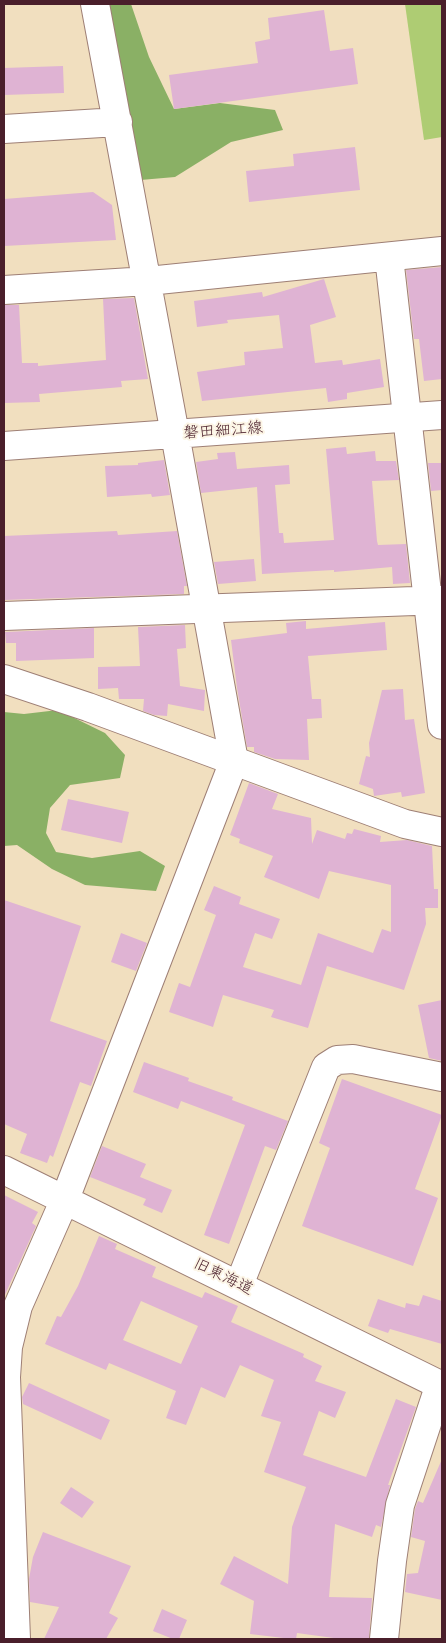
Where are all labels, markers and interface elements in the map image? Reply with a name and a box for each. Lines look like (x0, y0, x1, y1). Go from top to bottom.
street label: 磐田細江線 (182, 419, 264, 443)
street label: 旧東海道 (190, 1254, 256, 1300)

